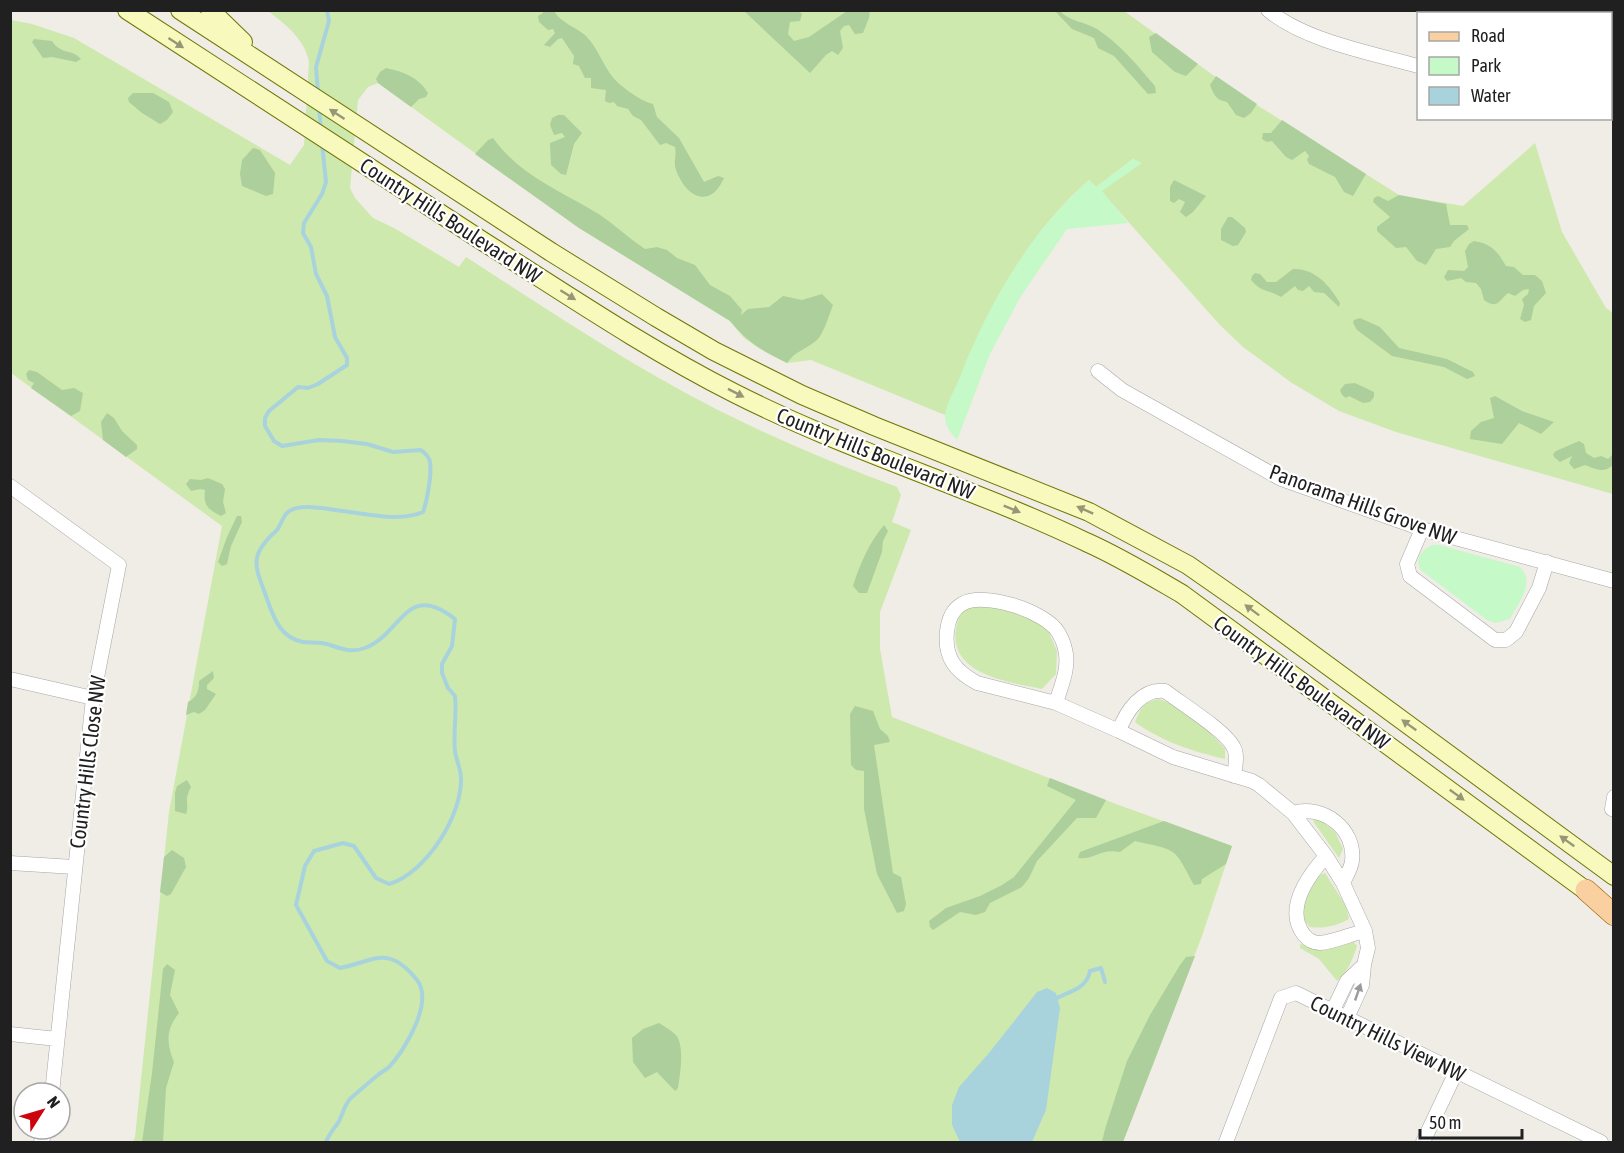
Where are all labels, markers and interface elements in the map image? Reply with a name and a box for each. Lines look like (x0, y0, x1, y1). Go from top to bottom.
legend (1417, 12, 1612, 120)
text: Road (1471, 25, 1505, 46)
one-way arrow (167, 37, 184, 48)
text: Park (1471, 55, 1501, 76)
text: Water (1471, 85, 1511, 106)
one-way arrow (329, 109, 345, 120)
street label: Country Hills Boulevard NW (356, 152, 547, 288)
one-way arrow (559, 289, 576, 300)
one-way arrow (727, 389, 744, 398)
street label: Country Hills Boulevard NW (774, 402, 979, 504)
street label: Panorama Hills Grove NW (1266, 459, 1460, 549)
one-way arrow (1004, 504, 1022, 514)
one-way arrow (1076, 505, 1094, 515)
one-way arrow (1245, 604, 1260, 616)
street label: Country Hills Boulevard NW (1209, 610, 1395, 754)
street label: Country Hills Close NW (64, 673, 110, 850)
one-way arrow (1402, 720, 1417, 732)
one-way arrow (1450, 789, 1465, 801)
one-way arrow (1559, 835, 1575, 847)
one-way arrow (1354, 983, 1364, 1001)
street label: Country Hills View NW (1307, 990, 1470, 1086)
north arrow (12, 1081, 72, 1141)
text: N (44, 1093, 64, 1111)
scale bar (1420, 1102, 1522, 1140)
text: 50 m (1429, 1112, 1461, 1133)

